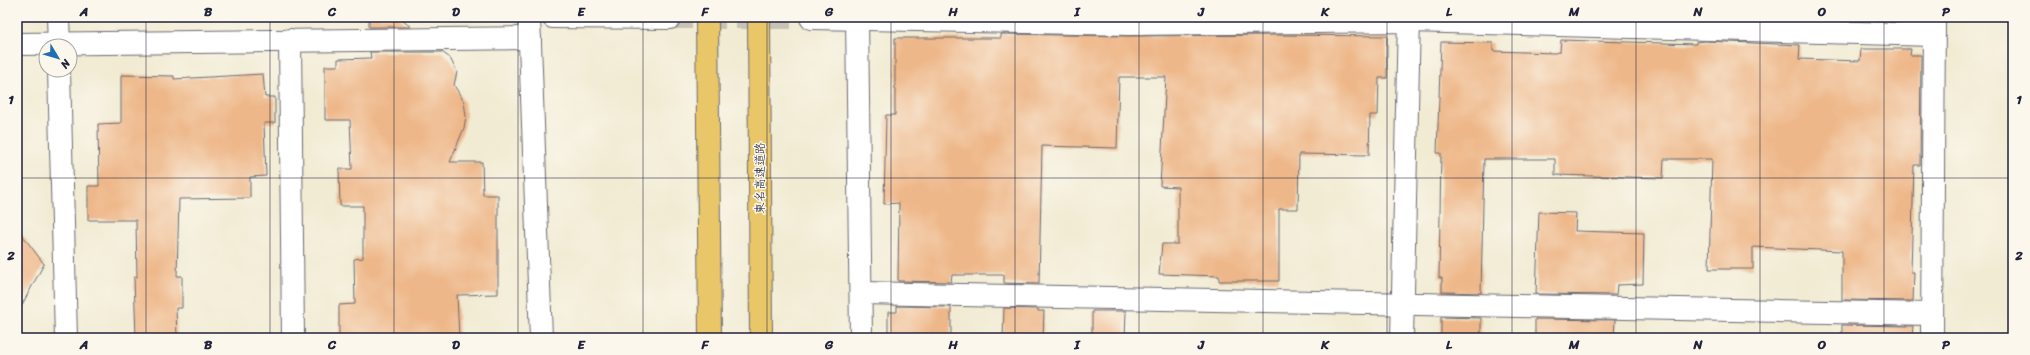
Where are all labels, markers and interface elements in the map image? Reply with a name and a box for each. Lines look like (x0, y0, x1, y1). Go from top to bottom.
text: A (79, 0, 88, 23)
text: B (204, 0, 213, 23)
text: C (327, 0, 337, 23)
text: D (452, 0, 460, 23)
text: E (577, 0, 586, 23)
text: F (700, 0, 709, 23)
text: G (824, 0, 834, 23)
text: H (947, 0, 958, 23)
text: I (1073, 0, 1081, 23)
text: J (1197, 0, 1205, 23)
text: K (1320, 0, 1330, 23)
text: L (1446, 0, 1453, 23)
text: M (1568, 0, 1580, 23)
text: N (1692, 0, 1703, 23)
text: O (1817, 0, 1827, 23)
text: P (1942, 0, 1950, 23)
north arrow (38, 38, 78, 78)
text: N (55, 54, 76, 73)
text: 1 (8, 88, 14, 111)
text: 1 (2016, 88, 2022, 111)
street label: 東名高速道路 (749, 142, 771, 214)
text: 2 (6, 244, 15, 267)
text: 2 (2014, 244, 2023, 267)
text: A (79, 333, 88, 355)
text: B (204, 333, 213, 355)
text: C (327, 333, 337, 355)
text: D (452, 333, 460, 355)
text: E (577, 333, 586, 355)
text: F (700, 333, 709, 355)
text: G (824, 333, 834, 355)
text: H (947, 333, 958, 355)
text: I (1073, 333, 1081, 355)
text: J (1197, 333, 1205, 355)
text: K (1320, 333, 1330, 355)
text: L (1446, 333, 1453, 355)
text: M (1568, 333, 1580, 355)
text: N (1692, 333, 1703, 355)
text: O (1817, 333, 1827, 355)
text: P (1942, 333, 1950, 355)

